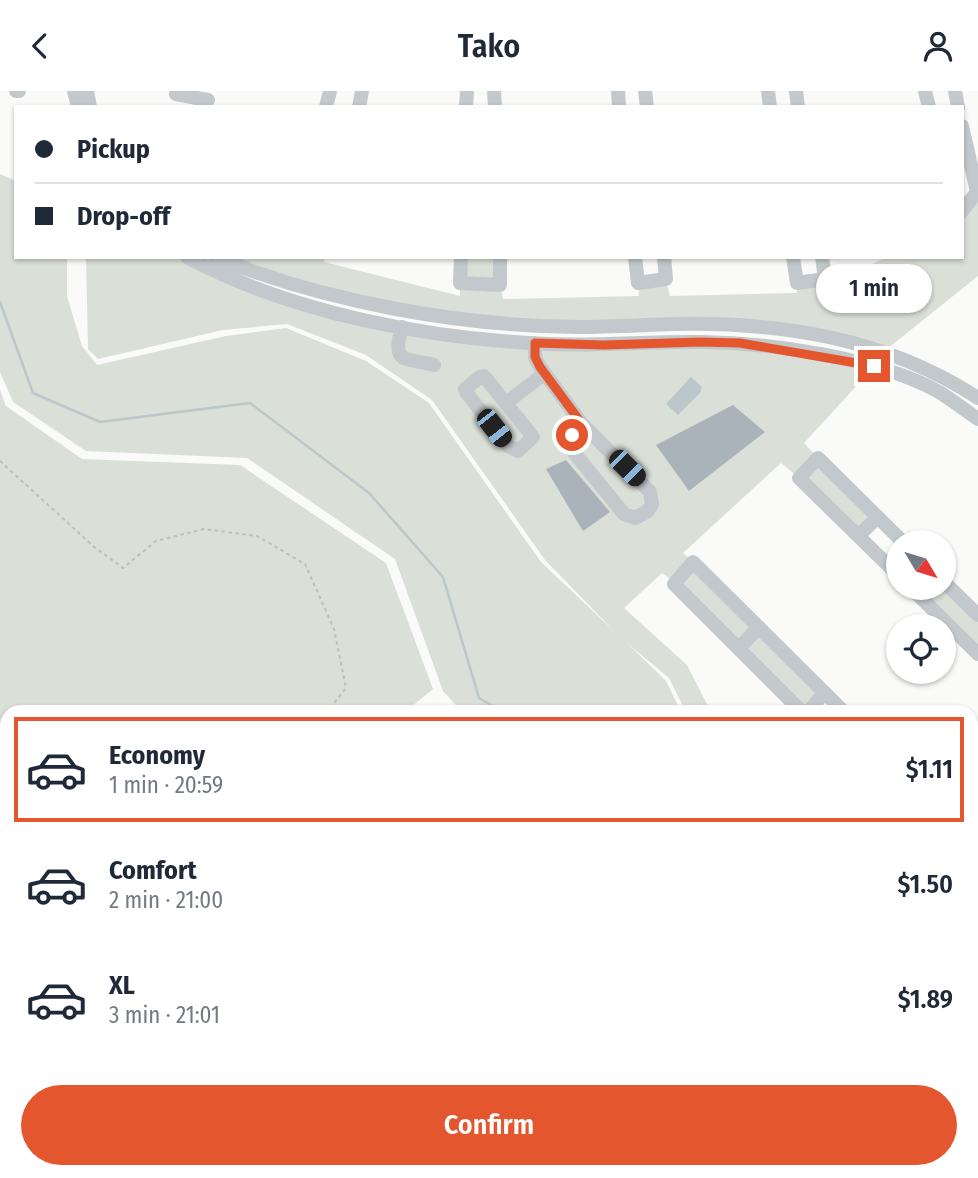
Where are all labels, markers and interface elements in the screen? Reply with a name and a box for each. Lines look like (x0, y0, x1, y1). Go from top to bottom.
icon: back (21, 27, 59, 65)
text: Tako (458, 27, 520, 65)
icon: person (919, 27, 957, 65)
text: Pickup (77, 134, 150, 165)
text: Drop-off (77, 201, 170, 232)
callout: 1 min (816, 265, 932, 313)
text: 1 min (849, 274, 899, 302)
route end (858, 350, 890, 382)
car (473, 405, 516, 451)
route start (556, 419, 588, 451)
car (605, 446, 650, 490)
north arrow (886, 530, 956, 600)
map controls (886, 530, 956, 684)
button: locate (886, 614, 956, 684)
icon: car (25, 738, 88, 801)
text: Economy (109, 740, 205, 771)
text: $1.11 (906, 754, 953, 785)
text: 1 min · 20:59 (109, 771, 223, 799)
icon: car (25, 853, 88, 916)
text: Comfort (109, 855, 197, 886)
text: $1.50 (897, 869, 953, 900)
text: 2 min · 21:00 (109, 886, 223, 914)
icon: car (25, 968, 88, 1031)
text: XL (109, 970, 135, 1001)
text: $1.89 (898, 984, 953, 1015)
text: 3 min · 21:01 (109, 1001, 220, 1029)
button: Confirm (21, 1085, 957, 1165)

